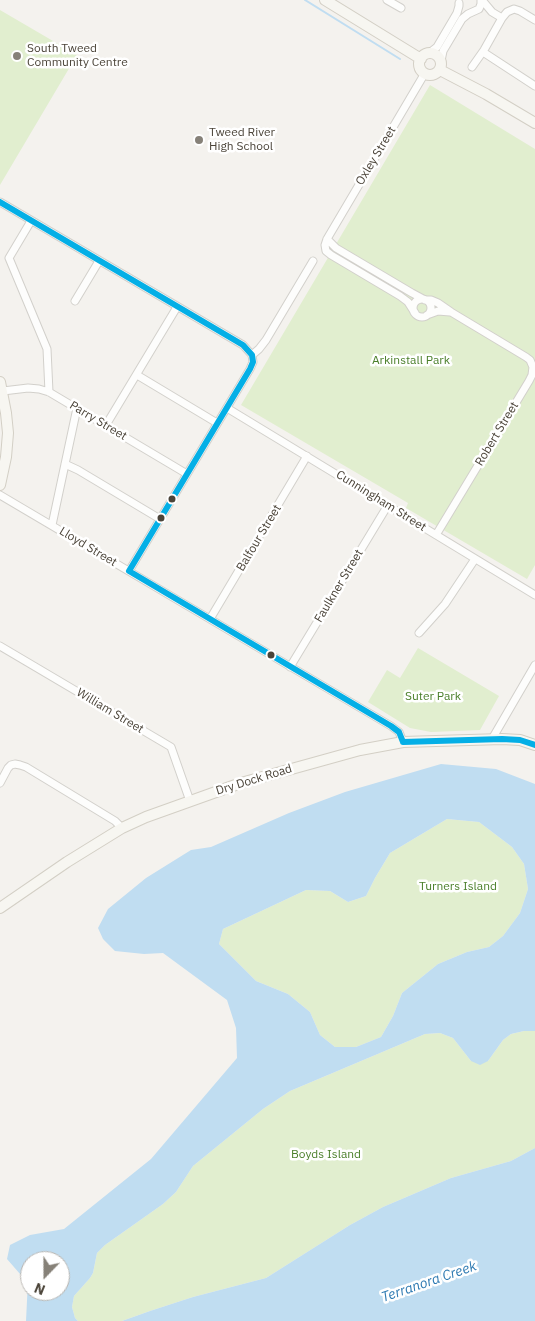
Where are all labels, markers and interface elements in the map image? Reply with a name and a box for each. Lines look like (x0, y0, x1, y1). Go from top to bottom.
place label: South Tweed Community Centre (27, 42, 128, 70)
marker: South Tweed Community Centre (11, 50, 23, 62)
street label: Oxley Street (353, 124, 399, 188)
place label: Tweed River High School (209, 126, 275, 154)
marker: Tweed River High School (193, 134, 205, 146)
park label: Arkinstall Park (372, 354, 450, 368)
street label: Parry Street (67, 398, 129, 444)
street label: Robert Street (472, 399, 522, 469)
street label: Cunningham Street (333, 467, 429, 535)
unlabelled marker (167, 494, 177, 504)
street label: Balfour Street (234, 502, 284, 574)
unlabelled marker (156, 513, 166, 523)
street label: Lloyd Street (57, 524, 119, 570)
street label: Faulkner Street (312, 547, 366, 625)
unlabelled marker (266, 650, 276, 660)
street label: William Street (74, 685, 146, 737)
park label: Suter Park (405, 690, 461, 704)
street label: Dry Dock Road (214, 762, 294, 798)
park label: Turners Island (419, 880, 497, 894)
park label: Boyds Island (291, 1148, 361, 1162)
north arrow (20, 1251, 70, 1301)
water label: Terranora Creek (379, 1258, 479, 1306)
text: N (32, 1279, 48, 1299)

